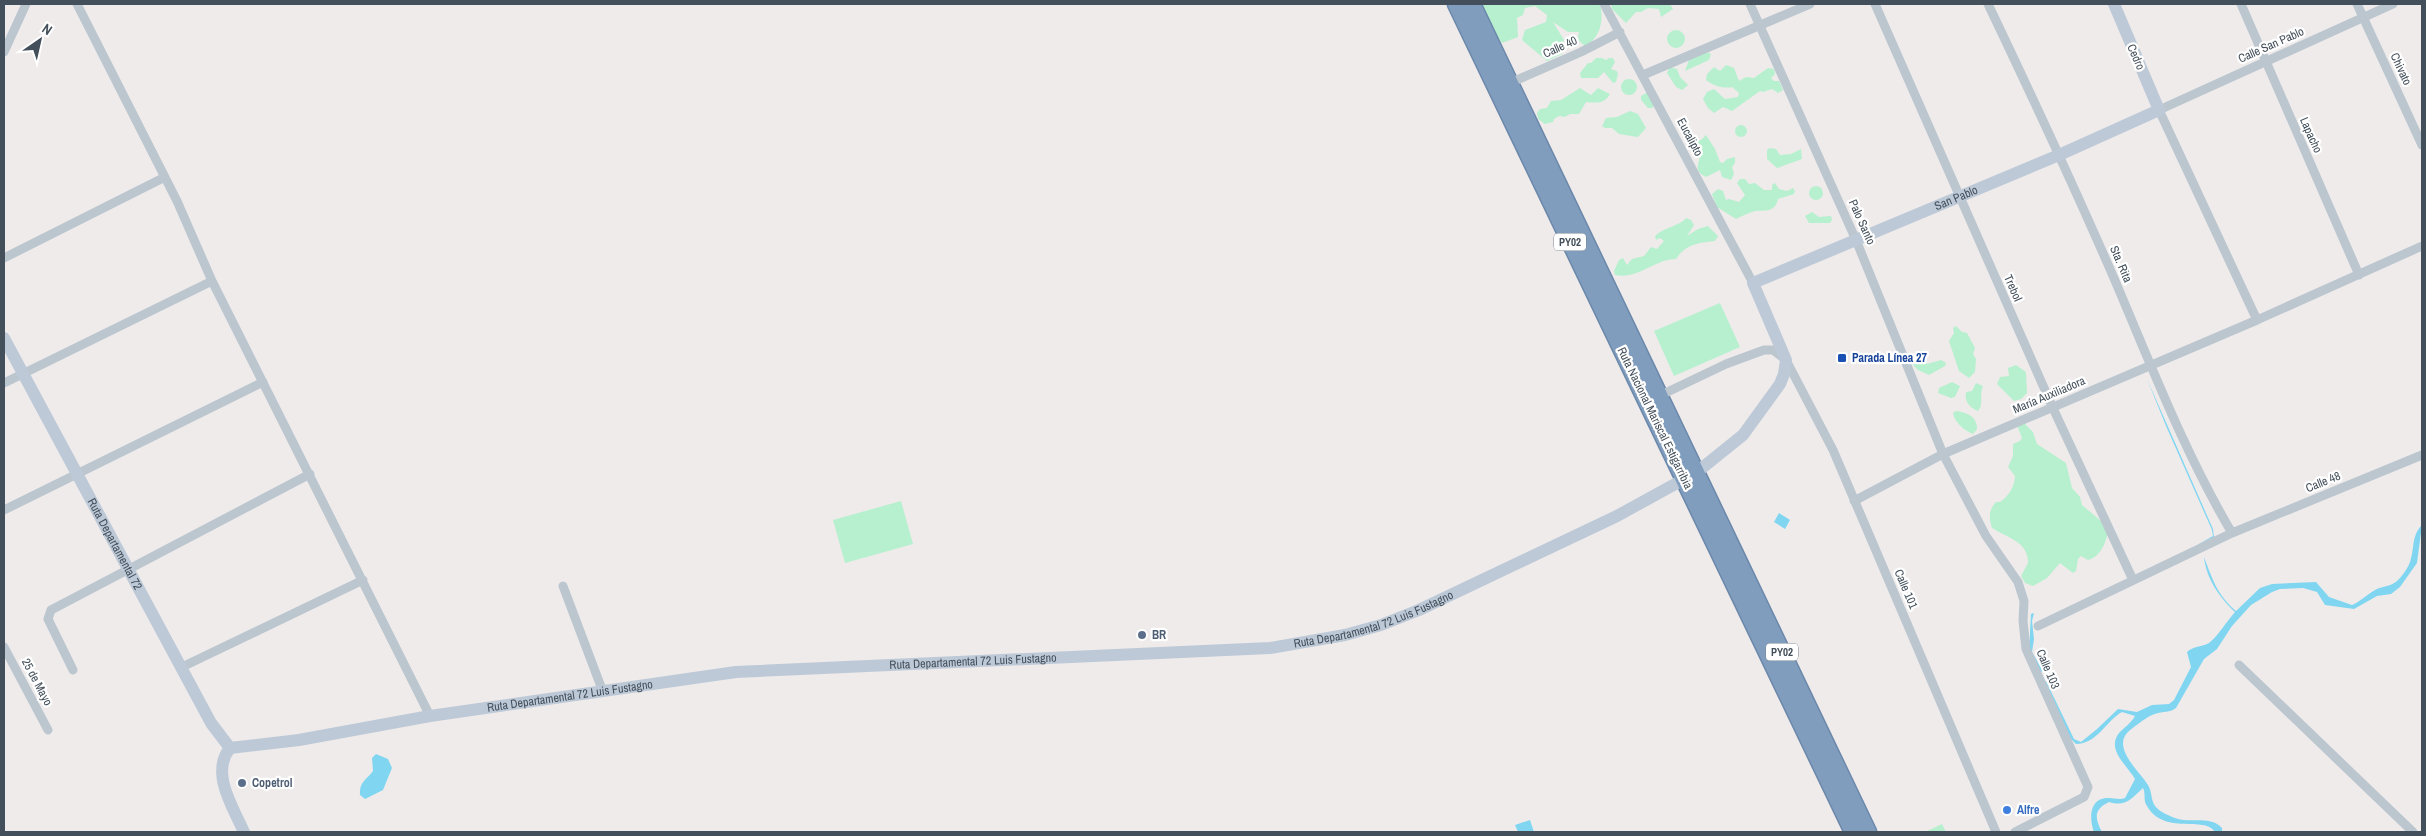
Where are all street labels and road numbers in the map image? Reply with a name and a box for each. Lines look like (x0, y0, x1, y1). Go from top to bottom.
street label: Calle San Pablo (2236, 23, 2306, 67)
street label: Calle 40 (1540, 32, 1580, 62)
street label: Cedro (2123, 42, 2149, 72)
street label: Chivato (2387, 50, 2415, 88)
street label: Lapacho (2296, 114, 2326, 156)
street label: Eucalipto (1673, 115, 1707, 159)
street label: San Pablo (1932, 182, 1980, 214)
street label: Palo Santo (1845, 197, 1879, 247)
road number: PY02 (1554, 233, 1586, 250)
street label: Sta. Rita (2106, 243, 2136, 285)
street label: Trebol (2000, 272, 2026, 304)
street label: Ruta Nacional Mariscal Estigarribia (1614, 344, 1697, 492)
street label: María Auxiliadora (2010, 372, 2088, 417)
street label: Calle 48 (2303, 468, 2343, 496)
street label: Ruta Departamental 72 (84, 495, 146, 593)
street label: Calle 101 (1891, 567, 1922, 612)
street label: Ruta Departamental 72 Luis Fustagno (1292, 587, 1456, 652)
road number: PY02 (1766, 644, 1798, 660)
street label: Calle 103 (2033, 647, 2063, 691)
street label: Ruta Departamental 72 Luis Fustagno (889, 650, 1057, 673)
street label: 25 de Mayo (18, 656, 56, 708)
street label: Ruta Departamental 72 Luis Fustagno (486, 676, 654, 716)

